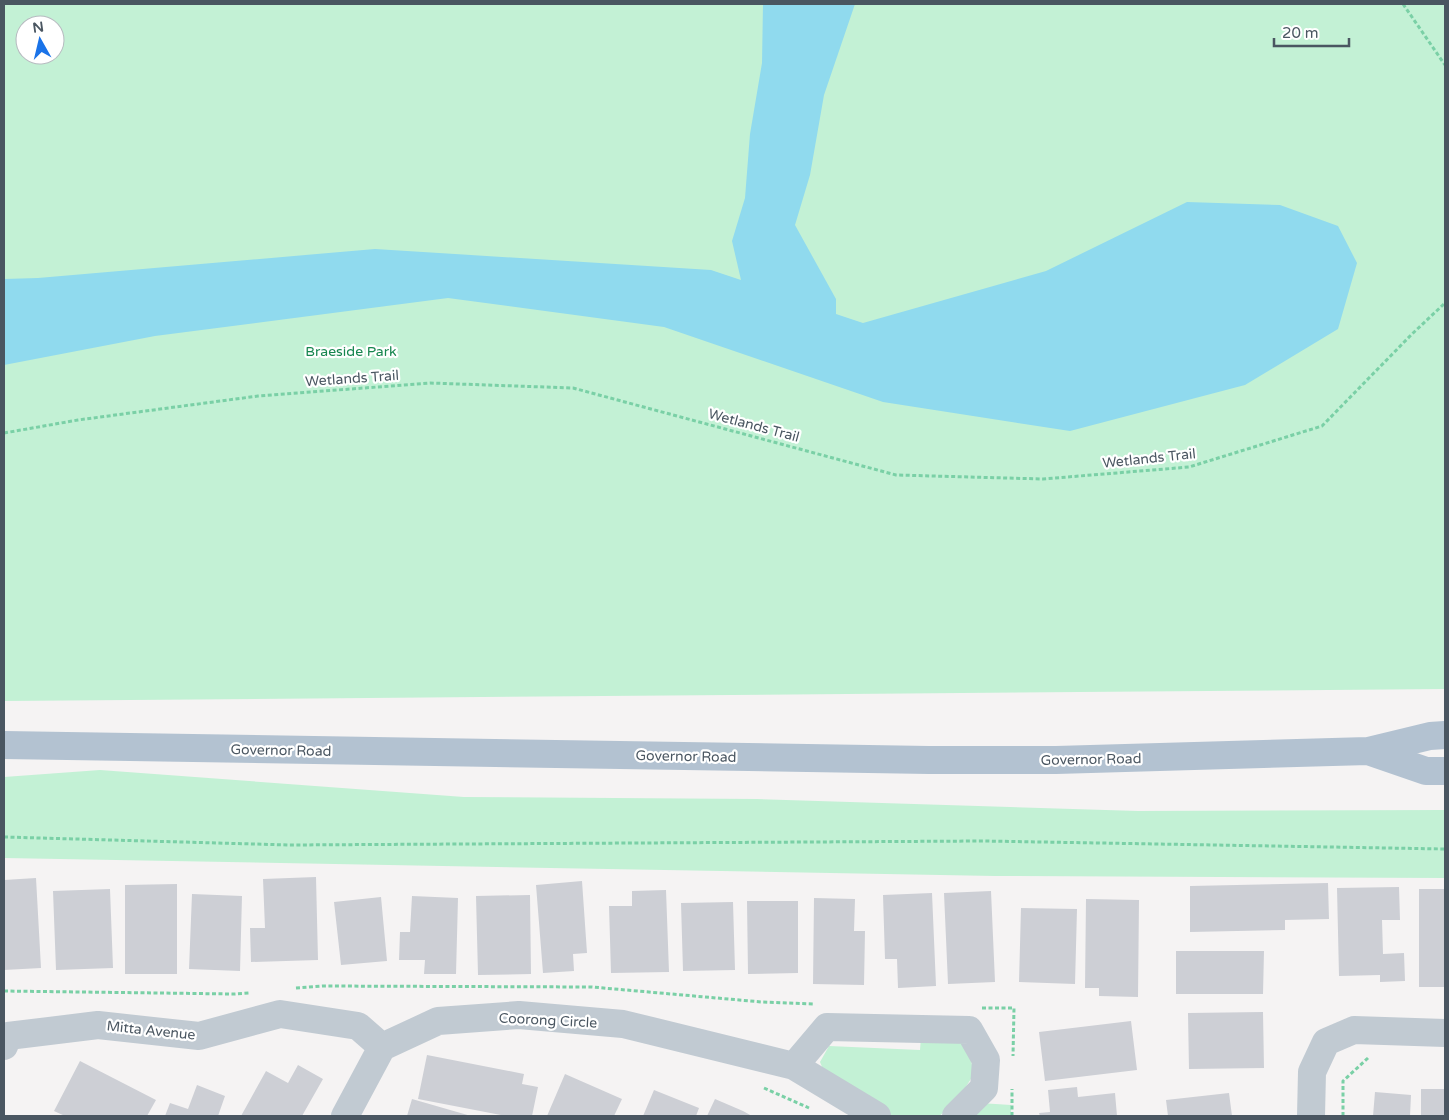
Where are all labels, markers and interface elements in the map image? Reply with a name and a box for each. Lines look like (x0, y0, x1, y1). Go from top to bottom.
north arrow (15, 15, 65, 65)
scale bar (1274, 15, 1349, 47)
text: N (32, 18, 45, 37)
text: 20 m (1282, 24, 1319, 42)
park label: Braeside Park (305, 343, 397, 360)
street label: Wetlands Trail (305, 367, 399, 390)
street label: Wetlands Trail (706, 405, 801, 446)
street label: Wetlands Trail (1102, 445, 1197, 472)
street label: Governor Road (230, 741, 332, 760)
street label: Governor Road (635, 747, 737, 766)
street label: Governor Road (1040, 750, 1142, 769)
street label: Coorong Circle (498, 1009, 598, 1032)
street label: Mitta Avenue (106, 1017, 196, 1044)

